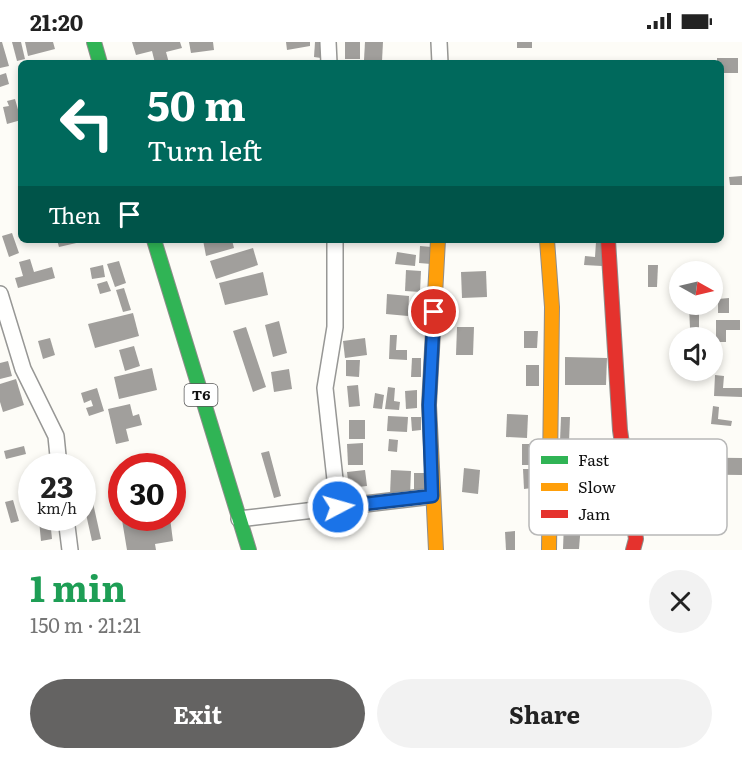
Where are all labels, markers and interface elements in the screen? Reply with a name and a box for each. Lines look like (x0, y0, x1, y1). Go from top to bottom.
text: 21:20 (30, 5, 83, 38)
text: 50 m (147, 72, 246, 134)
icon: left (48, 84, 126, 162)
text: Turn left (147, 129, 262, 169)
text: Then (48, 198, 101, 231)
icon: arrive (113, 198, 146, 231)
north arrow (669, 261, 723, 315)
map controls (669, 261, 723, 381)
pin (408, 286, 459, 337)
icon: arrive (417, 295, 450, 328)
button: sound (669, 327, 723, 381)
road number: T6 (184, 384, 218, 406)
legend (529, 439, 727, 535)
text: Fast (578, 447, 610, 471)
speed limit sign: 30 (108, 453, 186, 531)
text: 23 (41, 463, 73, 507)
text: Slow (578, 474, 616, 498)
position arrow (306, 475, 370, 539)
text: km/h (37, 496, 77, 519)
text: Jam (578, 501, 611, 525)
text: 1 min (30, 560, 126, 613)
button: close (649, 570, 712, 633)
text: 150 m · 21:21 (30, 609, 141, 639)
button: Exit (30, 679, 365, 748)
button: Share (377, 679, 712, 748)

